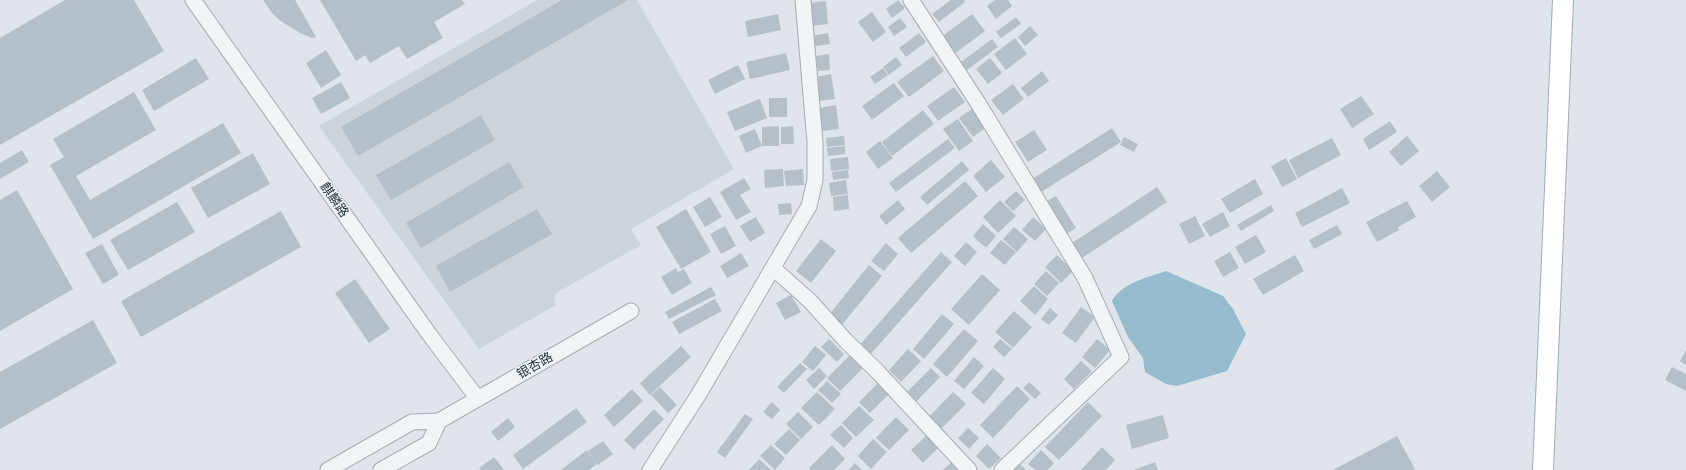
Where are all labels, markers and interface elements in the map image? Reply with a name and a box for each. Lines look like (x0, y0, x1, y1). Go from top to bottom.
street label: 麒麟路 (316, 180, 352, 220)
street label: 银杏路 (514, 349, 556, 383)

